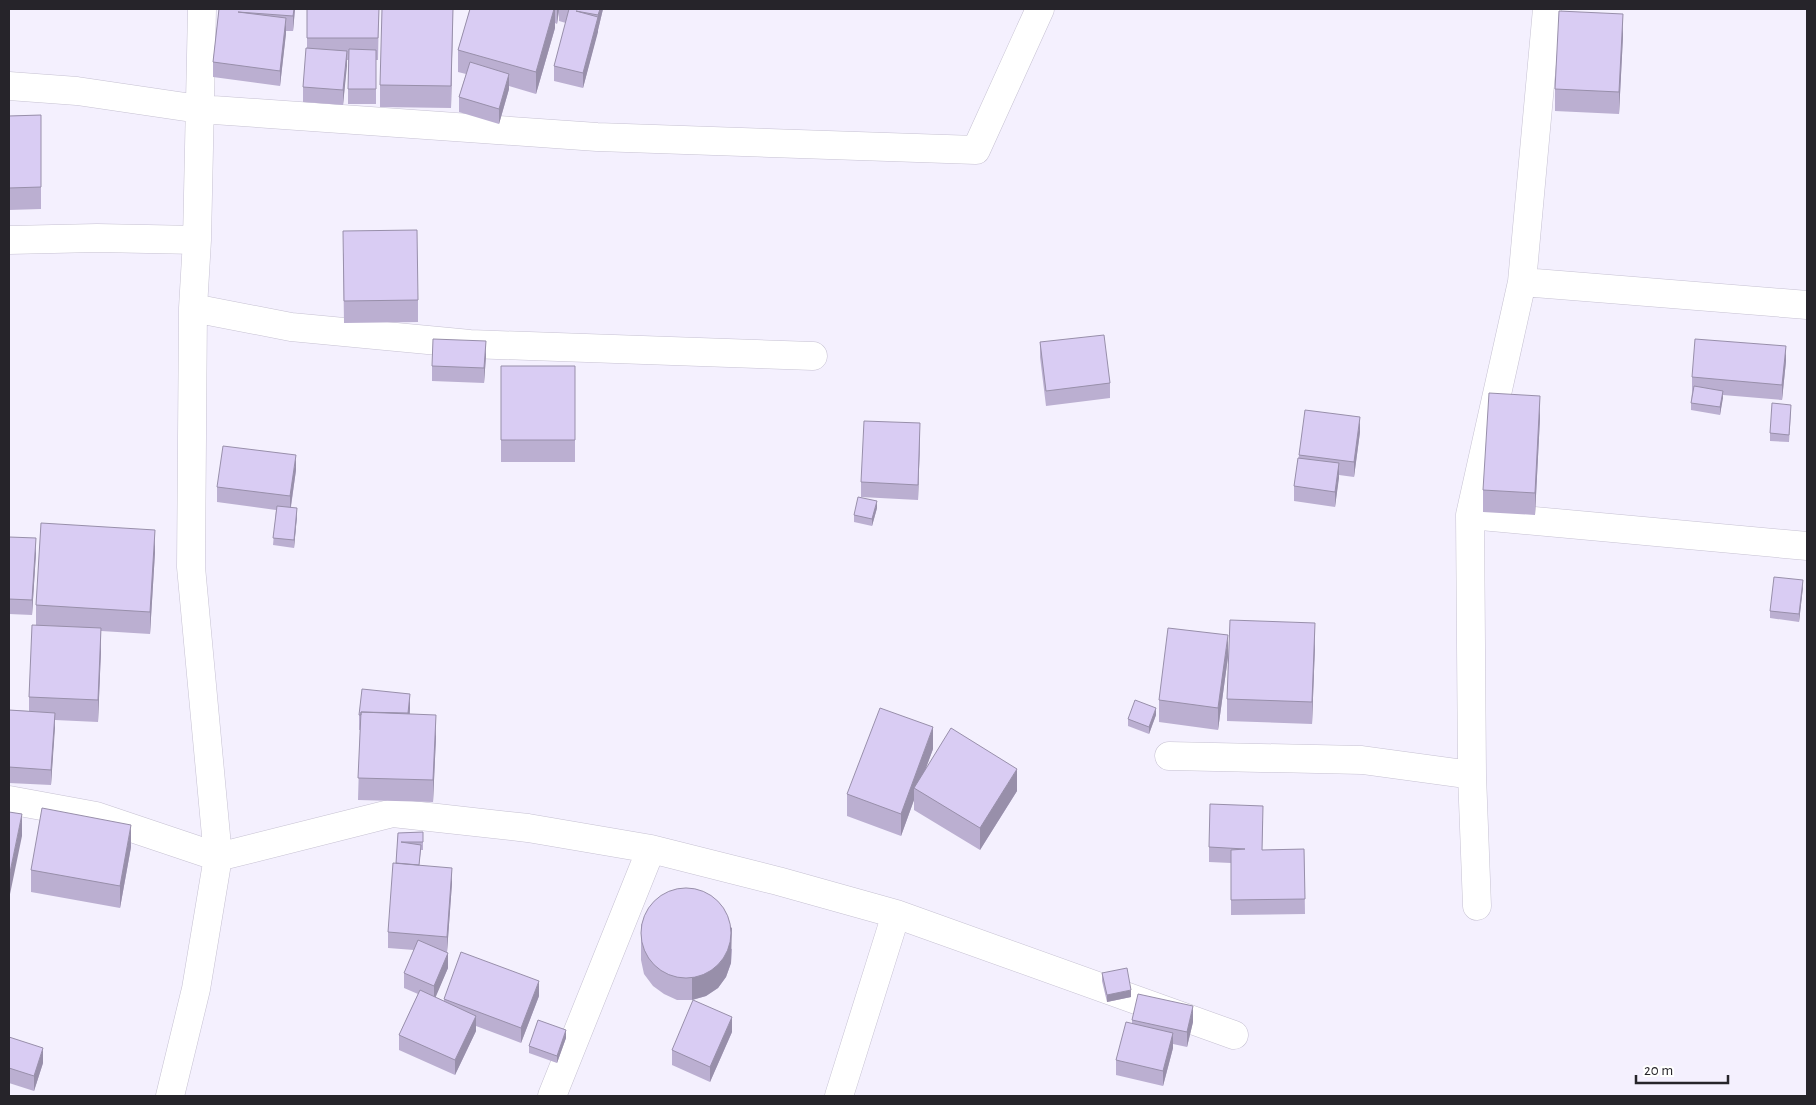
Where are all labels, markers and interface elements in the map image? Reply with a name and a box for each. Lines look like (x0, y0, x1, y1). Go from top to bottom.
scale bar (1636, 1052, 1728, 1084)
text: 20 m (1644, 1063, 1673, 1078)

